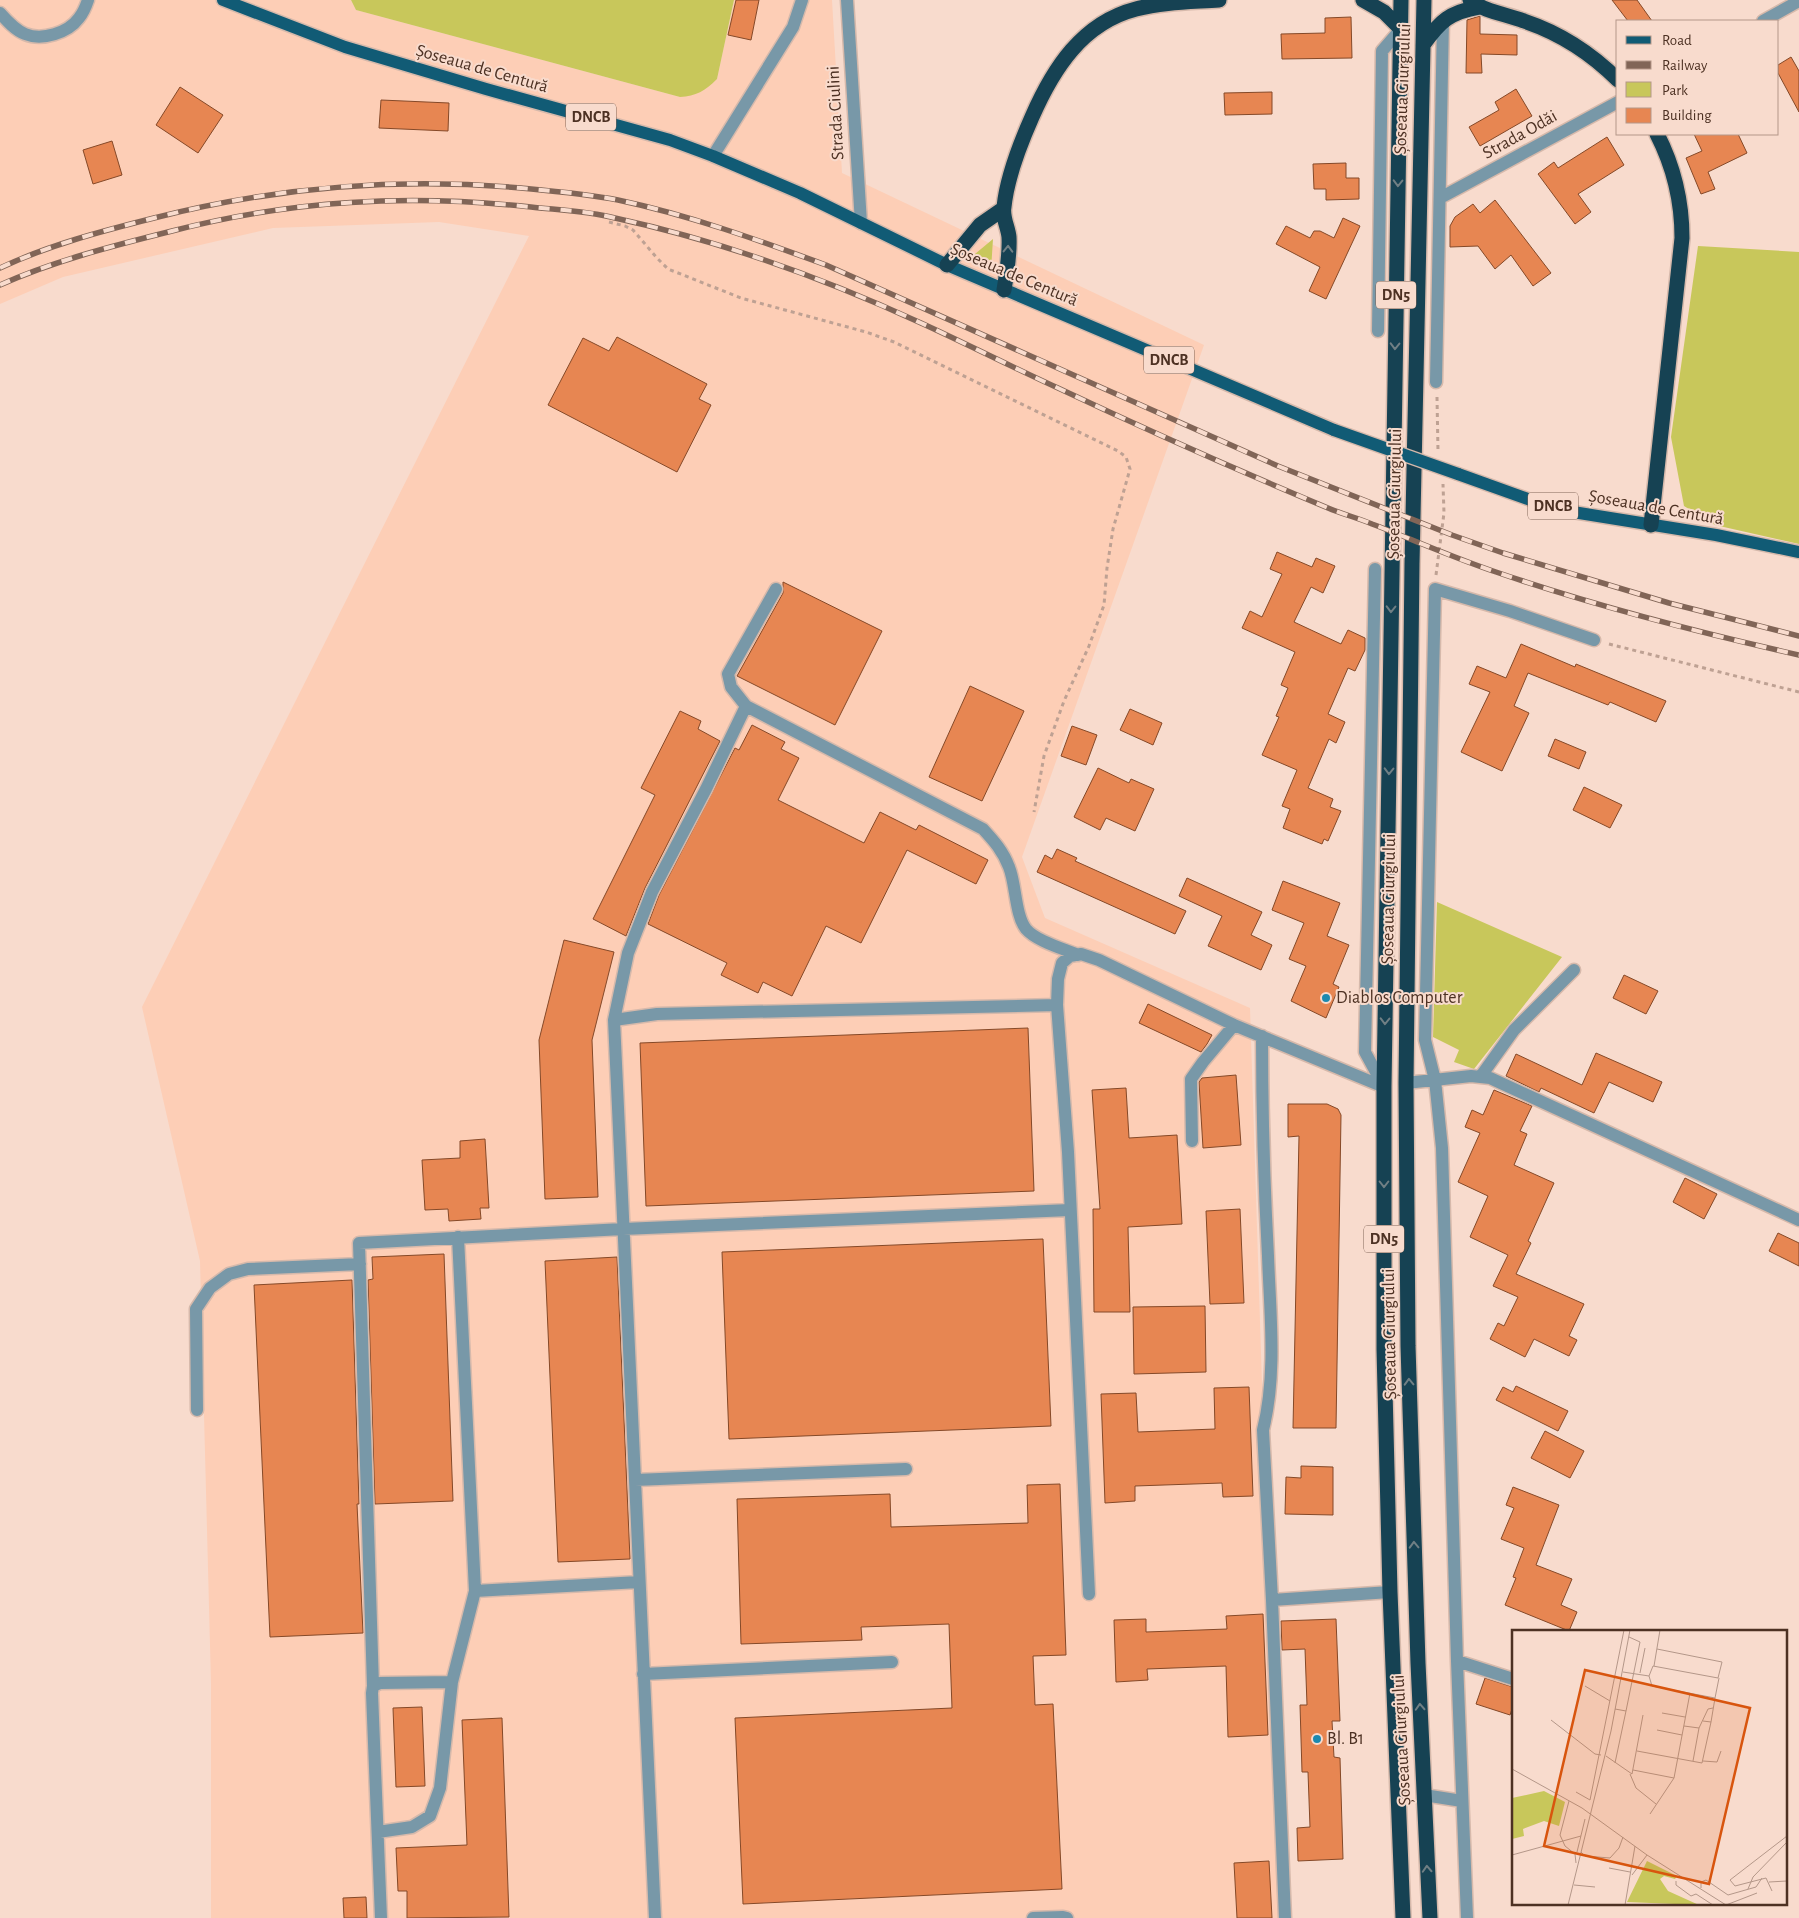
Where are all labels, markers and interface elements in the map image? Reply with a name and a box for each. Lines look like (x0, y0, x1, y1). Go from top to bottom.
legend (1616, 20, 1779, 135)
street label: Șoseaua Giurgiului (1392, 23, 1415, 155)
text: Road (1662, 33, 1692, 48)
street label: Șoseaua de Centură (414, 42, 550, 97)
text: Railway (1662, 58, 1708, 73)
street label: Strada Ciulini (825, 66, 847, 160)
text: Park (1662, 83, 1688, 98)
road number: DNCB (566, 104, 616, 130)
street label: Strada Odăi (1480, 107, 1560, 163)
text: Building (1662, 108, 1712, 123)
one-way arrow (1393, 180, 1403, 187)
street label: Șoseaua de Centură (947, 240, 1080, 311)
one-way arrow (1003, 245, 1014, 253)
road number: DN5 (1376, 282, 1416, 308)
one-way arrow (1390, 342, 1400, 350)
road number: DNCB (1144, 346, 1194, 374)
street label: Șoseaua Giurgiului (1385, 428, 1406, 560)
street label: Șoseaua de Centură (1587, 487, 1725, 530)
road number: DNCB (1528, 492, 1578, 520)
one-way arrow (1386, 605, 1396, 613)
one-way arrow (1384, 768, 1394, 775)
street label: Șoseaua Giurgiului (1379, 833, 1400, 965)
place label: Diablos Computer (1336, 989, 1463, 1007)
marker: Diablos Computer (1320, 992, 1332, 1004)
one-way arrow (1380, 1018, 1390, 1025)
one-way arrow (1379, 1180, 1389, 1188)
road number: DN5 (1364, 1226, 1404, 1252)
street label: Șoseaua Giurgiului (1380, 1268, 1401, 1400)
one-way arrow (1404, 1378, 1414, 1386)
one-way arrow (1409, 1540, 1419, 1548)
inset map (1512, 1630, 1786, 1906)
street label: Șoseaua Giurgiului (1390, 1674, 1415, 1806)
one-way arrow (1414, 1703, 1425, 1711)
place label: Bl. B1 (1327, 1730, 1364, 1748)
marker: Bl. B1 (1311, 1733, 1323, 1745)
one-way arrow (1422, 1865, 1433, 1873)

